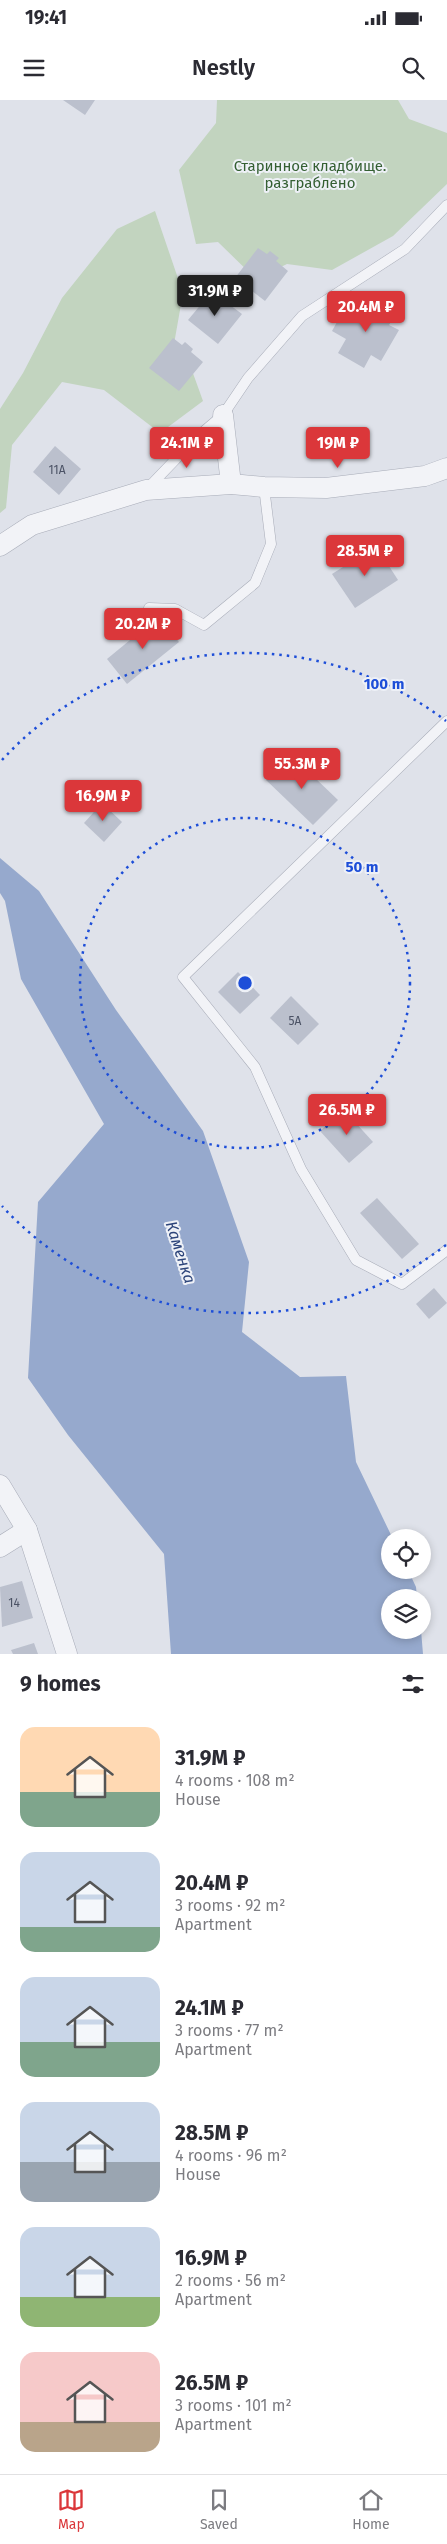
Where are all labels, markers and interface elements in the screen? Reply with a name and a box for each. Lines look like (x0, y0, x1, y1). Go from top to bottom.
text: 19:41 (25, 6, 67, 29)
icon: menu (20, 54, 48, 82)
text: Nestly (192, 54, 255, 81)
icon: search (399, 54, 427, 82)
park label: Старинное кладбище. разграблено (234, 157, 386, 192)
pin: 31.9M ₽ (169, 274, 261, 317)
text: 31.9M ₽ (188, 281, 242, 300)
pin: 20.4M ₽ (320, 290, 412, 333)
text: 20.4M ₽ (338, 297, 394, 316)
pin: 24.1M ₽ (141, 426, 233, 469)
pin: 19M ₽ (303, 426, 373, 469)
text: 24.1M ₽ (161, 433, 213, 452)
text: 19M ₽ (317, 433, 359, 452)
house number: 11А (48, 463, 66, 477)
pin: 28.5M ₽ (319, 534, 411, 577)
text: 28.5M ₽ (337, 541, 393, 560)
pin: 20.2M ₽ (97, 608, 189, 650)
text: 20.2M ₽ (115, 614, 171, 633)
text: 100 m (364, 675, 404, 693)
pin: 55.3M ₽ (256, 748, 348, 790)
text: 55.3M ₽ (274, 754, 330, 773)
pin: 16.9M ₽ (57, 780, 149, 822)
text: 16.9M ₽ (76, 786, 130, 805)
text: 50 m (345, 858, 379, 876)
centre of rings (236, 974, 254, 992)
house number: 5А (289, 1014, 302, 1028)
pin: 26.5M ₽ (301, 1094, 393, 1136)
text: 26.5M ₽ (319, 1100, 375, 1119)
water label: Каменка (162, 1219, 199, 1286)
map controls (381, 1529, 431, 1639)
button: locate (381, 1529, 431, 1579)
button: layers (381, 1589, 431, 1639)
house number: 14 (8, 1596, 20, 1610)
icon: filters (399, 1670, 427, 1698)
text: 9 homes (20, 1671, 101, 1697)
text: 31.9M ₽ (175, 1745, 246, 1771)
icon: home (60, 1747, 120, 1807)
text: 4 rooms · 108 m² (175, 1771, 295, 1790)
text: House (175, 1790, 221, 1809)
text: 20.4M ₽ (175, 1870, 249, 1896)
icon: home (60, 1872, 120, 1932)
text: 3 rooms · 92 m² (175, 1896, 285, 1915)
text: Apartment (175, 1915, 252, 1934)
text: 24.1M ₽ (175, 1995, 244, 2021)
icon: home (60, 1997, 120, 2057)
text: 3 rooms · 77 m² (175, 2021, 284, 2040)
text: Apartment (175, 2040, 252, 2059)
text: 28.5M ₽ (175, 2120, 249, 2146)
icon: home (60, 2122, 120, 2182)
text: 4 rooms · 96 m² (175, 2146, 287, 2165)
text: House (175, 2165, 221, 2184)
text: 16.9M ₽ (175, 2245, 247, 2271)
icon: home (60, 2247, 120, 2307)
text: 2 rooms · 56 m² (175, 2271, 286, 2290)
text: Apartment (175, 2290, 252, 2309)
text: 26.5M ₽ (175, 2370, 248, 2396)
icon: home (60, 2372, 120, 2432)
text: 3 rooms · 101 m² (175, 2396, 292, 2415)
text: Apartment (175, 2415, 252, 2434)
tab: Map (57, 2486, 85, 2533)
tab: Saved (200, 2486, 238, 2533)
tab: Home (352, 2486, 390, 2533)

